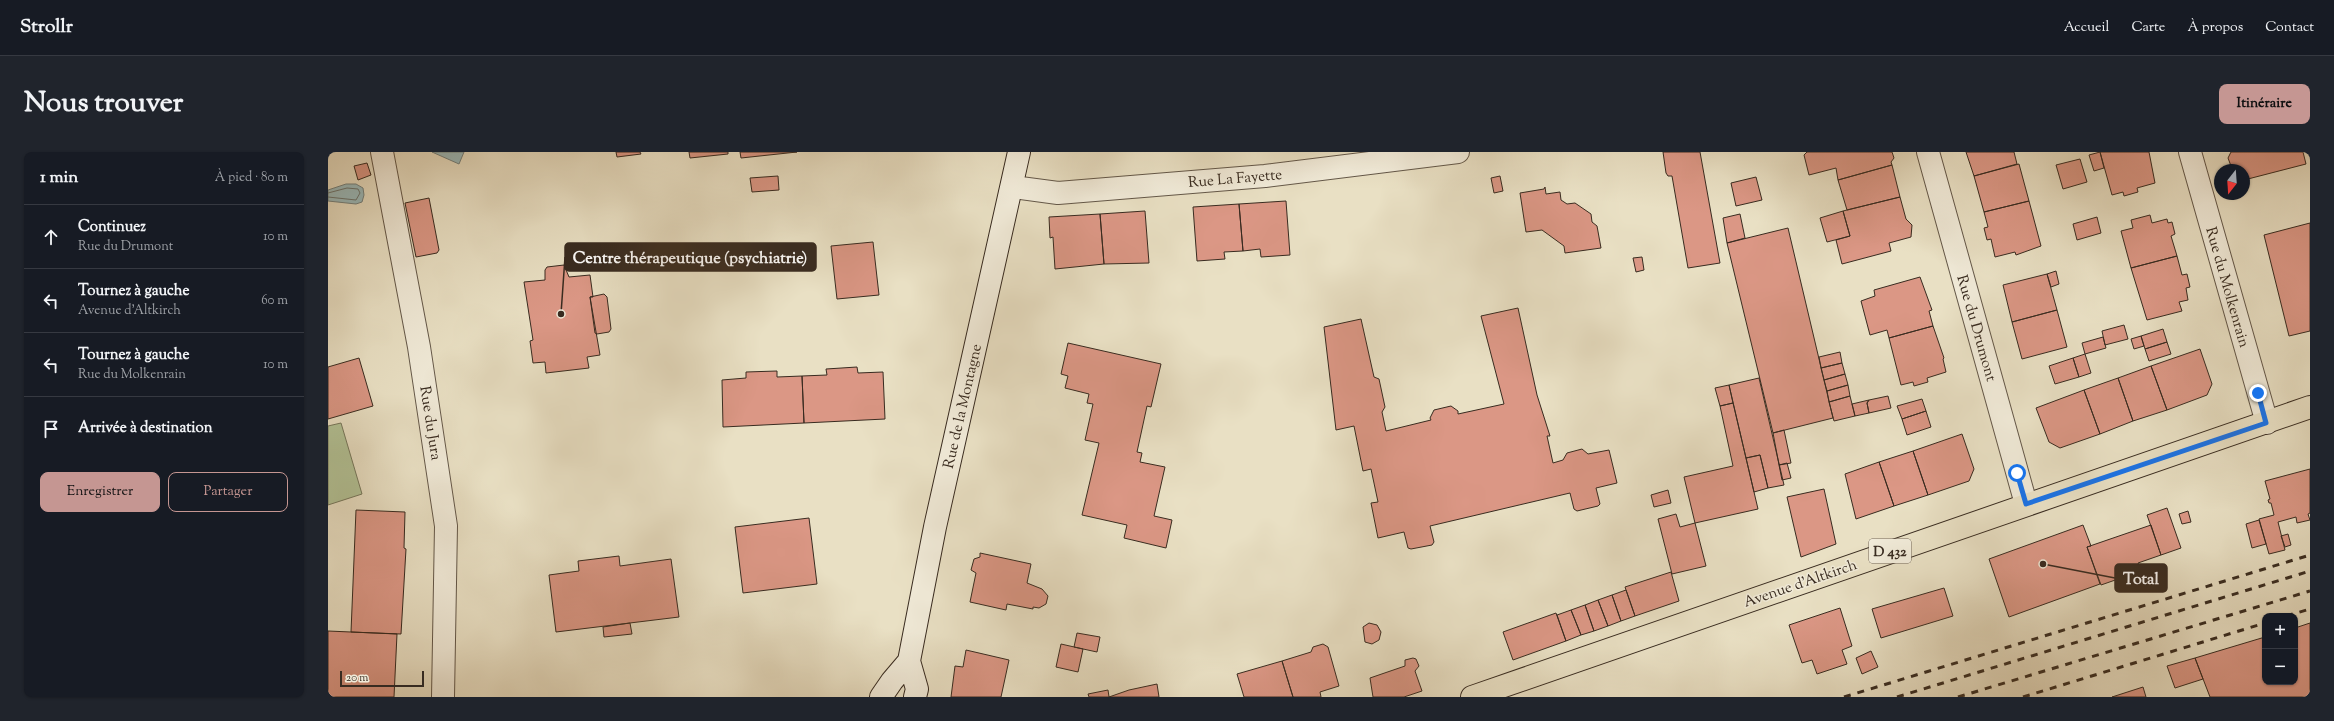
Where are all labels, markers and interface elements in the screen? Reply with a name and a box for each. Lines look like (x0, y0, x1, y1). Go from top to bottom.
text: Strollr (20, 14, 73, 41)
text: Accueil (2064, 18, 2109, 38)
text: Carte (2131, 18, 2165, 38)
text: À propos (2187, 18, 2243, 38)
text: Contact (2265, 18, 2314, 38)
text: Nous trouver (24, 84, 183, 124)
button: Itinéraire (2219, 84, 2310, 124)
north arrow (2214, 164, 2250, 200)
street label: Rue La Fayette (1187, 165, 1283, 194)
text: 1 min (40, 166, 78, 190)
text: À pied · 80 m (215, 169, 288, 187)
text: Continuez (78, 217, 146, 238)
street label: Rue du Molkenrain (2199, 225, 2254, 350)
icon: ahead (40, 226, 62, 248)
text: 10 m (263, 228, 288, 246)
text: Rue du Drumont (78, 238, 173, 256)
callout: Centre thérapeutique (psychiatrie) (565, 243, 816, 271)
text: Centre thérapeutique (psychiatrie) (573, 248, 807, 271)
street label: Rue du Drumont (1950, 273, 2001, 384)
text: Tournez à gauche (78, 281, 189, 302)
icon: left (40, 290, 62, 312)
text: 60 m (261, 292, 288, 310)
text: Avenue d'Altkirch (78, 302, 181, 320)
street label: Rue de la Montagne (939, 342, 988, 471)
text: Tournez à gauche (78, 345, 189, 366)
icon: left (40, 354, 62, 376)
text: 10 m (263, 356, 288, 374)
text: Rue du Molkenrain (78, 366, 186, 384)
route end (2249, 384, 2267, 402)
street label: Rue du Jura (413, 385, 446, 462)
icon: arrive (40, 418, 62, 440)
text: Arrivée à destination (78, 418, 213, 439)
route start (2008, 464, 2026, 482)
button: Enregistrer (40, 472, 160, 512)
button: Partager (168, 472, 288, 512)
road number: D 432 (1869, 539, 1911, 563)
street label: Avenue d'Altkirch (1741, 555, 1860, 614)
callout: Total (2115, 564, 2167, 592)
text: Total (2123, 569, 2159, 592)
map controls (2262, 613, 2298, 685)
button: + (2262, 613, 2298, 649)
button: − (2262, 649, 2298, 685)
scale bar (340, 669, 424, 688)
text: 20 m (346, 670, 368, 686)

